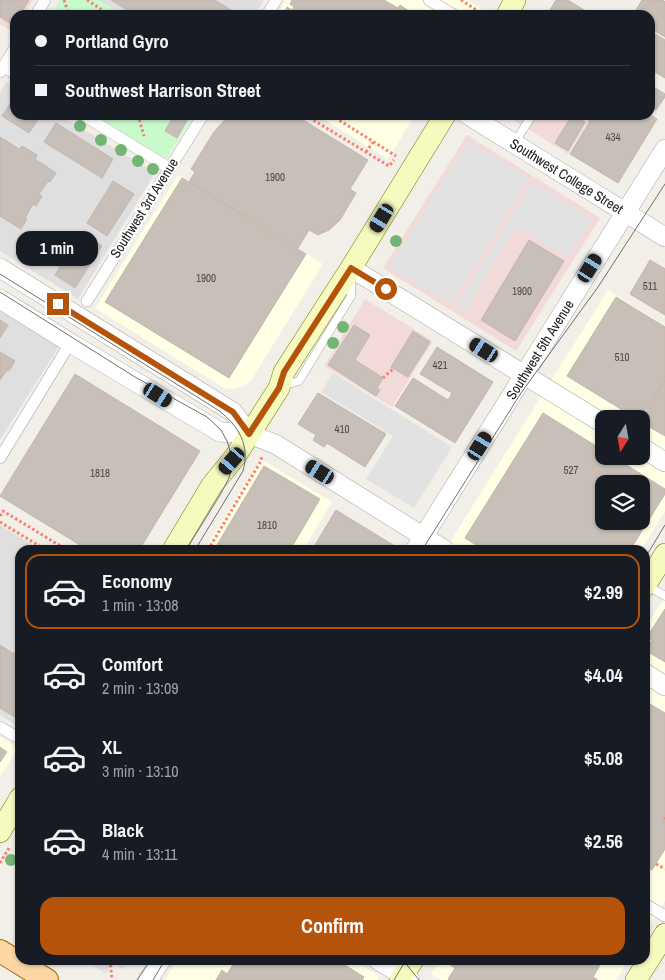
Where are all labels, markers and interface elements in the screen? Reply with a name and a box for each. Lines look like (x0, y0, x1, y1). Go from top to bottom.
text: Portland Gyro (65, 28, 169, 54)
text: Southwest Harrison Street (65, 77, 261, 103)
house number: 434 (605, 130, 621, 144)
street label: Southwest College Street (507, 134, 627, 218)
street label: Southwest 3rd Avenue (106, 155, 182, 261)
house number: 1900 (265, 170, 285, 184)
car (367, 201, 396, 235)
callout: 1 min (17, 232, 99, 266)
text: 1 min (40, 237, 74, 259)
car (575, 251, 604, 285)
house number: 1900 (196, 271, 216, 285)
route start (375, 278, 397, 300)
house number: 511 (643, 279, 657, 293)
house number: 1900 (512, 284, 532, 298)
route end (47, 293, 69, 315)
street label: Southwest 5th Avenue (502, 297, 578, 403)
car (467, 336, 500, 364)
house number: 510 (614, 350, 630, 364)
house number: 421 (432, 358, 448, 372)
car (141, 381, 174, 409)
north arrow (595, 410, 650, 465)
map controls (595, 410, 650, 530)
house number: 410 (334, 422, 350, 436)
car (465, 429, 494, 463)
car (216, 445, 247, 477)
car (303, 458, 336, 486)
house number: 527 (563, 463, 579, 477)
house number: 1818 (90, 466, 110, 480)
button: layers (595, 475, 650, 530)
house number: 1810 (257, 518, 277, 532)
text: Economy (102, 568, 172, 594)
icon: car (42, 569, 87, 614)
text: $2.99 (584, 579, 623, 605)
text: 1 min · 13:08 (102, 594, 179, 616)
text: Comfort (102, 651, 163, 677)
icon: car (42, 652, 87, 697)
text: $4.04 (584, 662, 623, 688)
text: 2 min · 13:09 (102, 677, 179, 699)
text: XL (102, 734, 122, 760)
icon: car (42, 735, 87, 780)
text: $5.08 (584, 745, 623, 771)
text: 3 min · 13:10 (102, 760, 179, 782)
text: Black (102, 817, 144, 843)
icon: car (42, 818, 87, 863)
text: $2.56 (584, 828, 623, 854)
text: 4 min · 13:11 (102, 843, 178, 865)
button: Confirm (40, 897, 625, 955)

